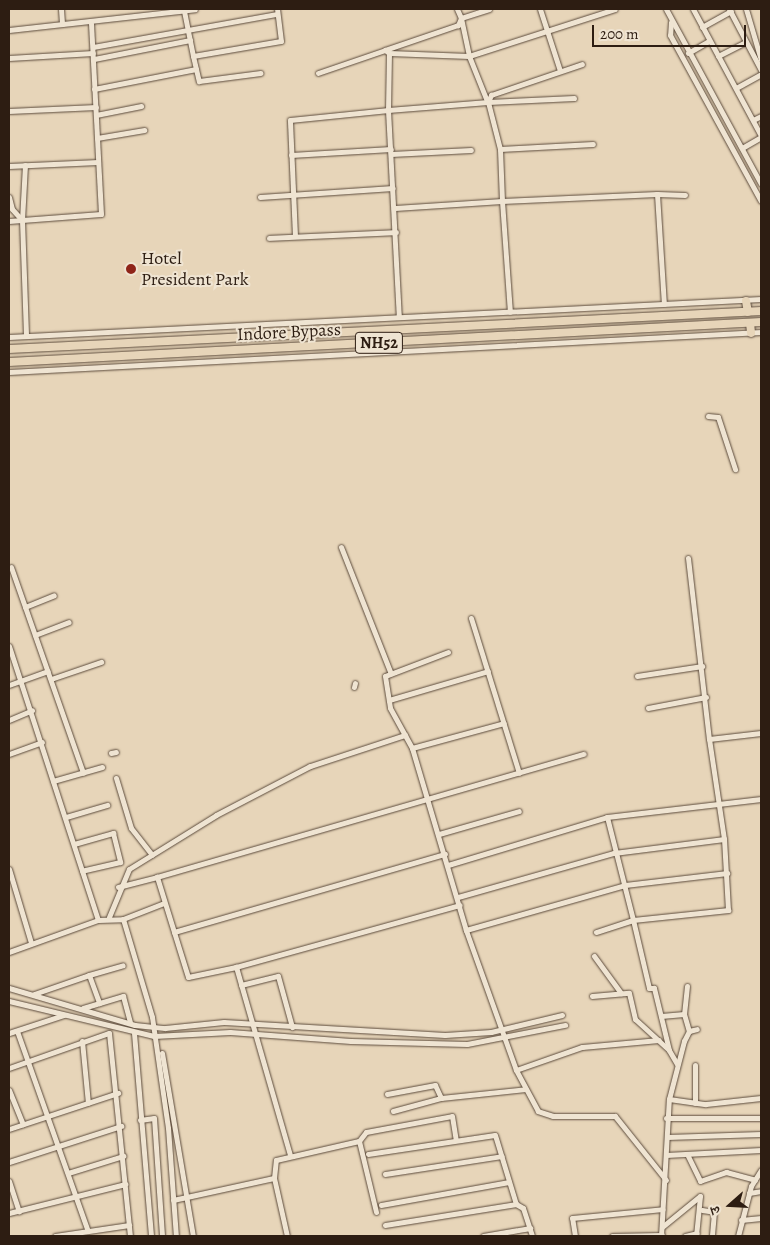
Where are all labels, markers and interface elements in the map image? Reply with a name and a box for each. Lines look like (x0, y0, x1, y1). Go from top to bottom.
scale bar (595, 15, 749, 47)
text: 200 m (600, 24, 639, 44)
place label: Hotel President Park (141, 248, 249, 290)
marker: Hotel President Park (125, 263, 137, 275)
street label: Indore Bypass (236, 318, 342, 346)
road number: NH52 (354, 329, 404, 356)
north arrow (705, 1180, 755, 1230)
text: उ (705, 1204, 725, 1217)

